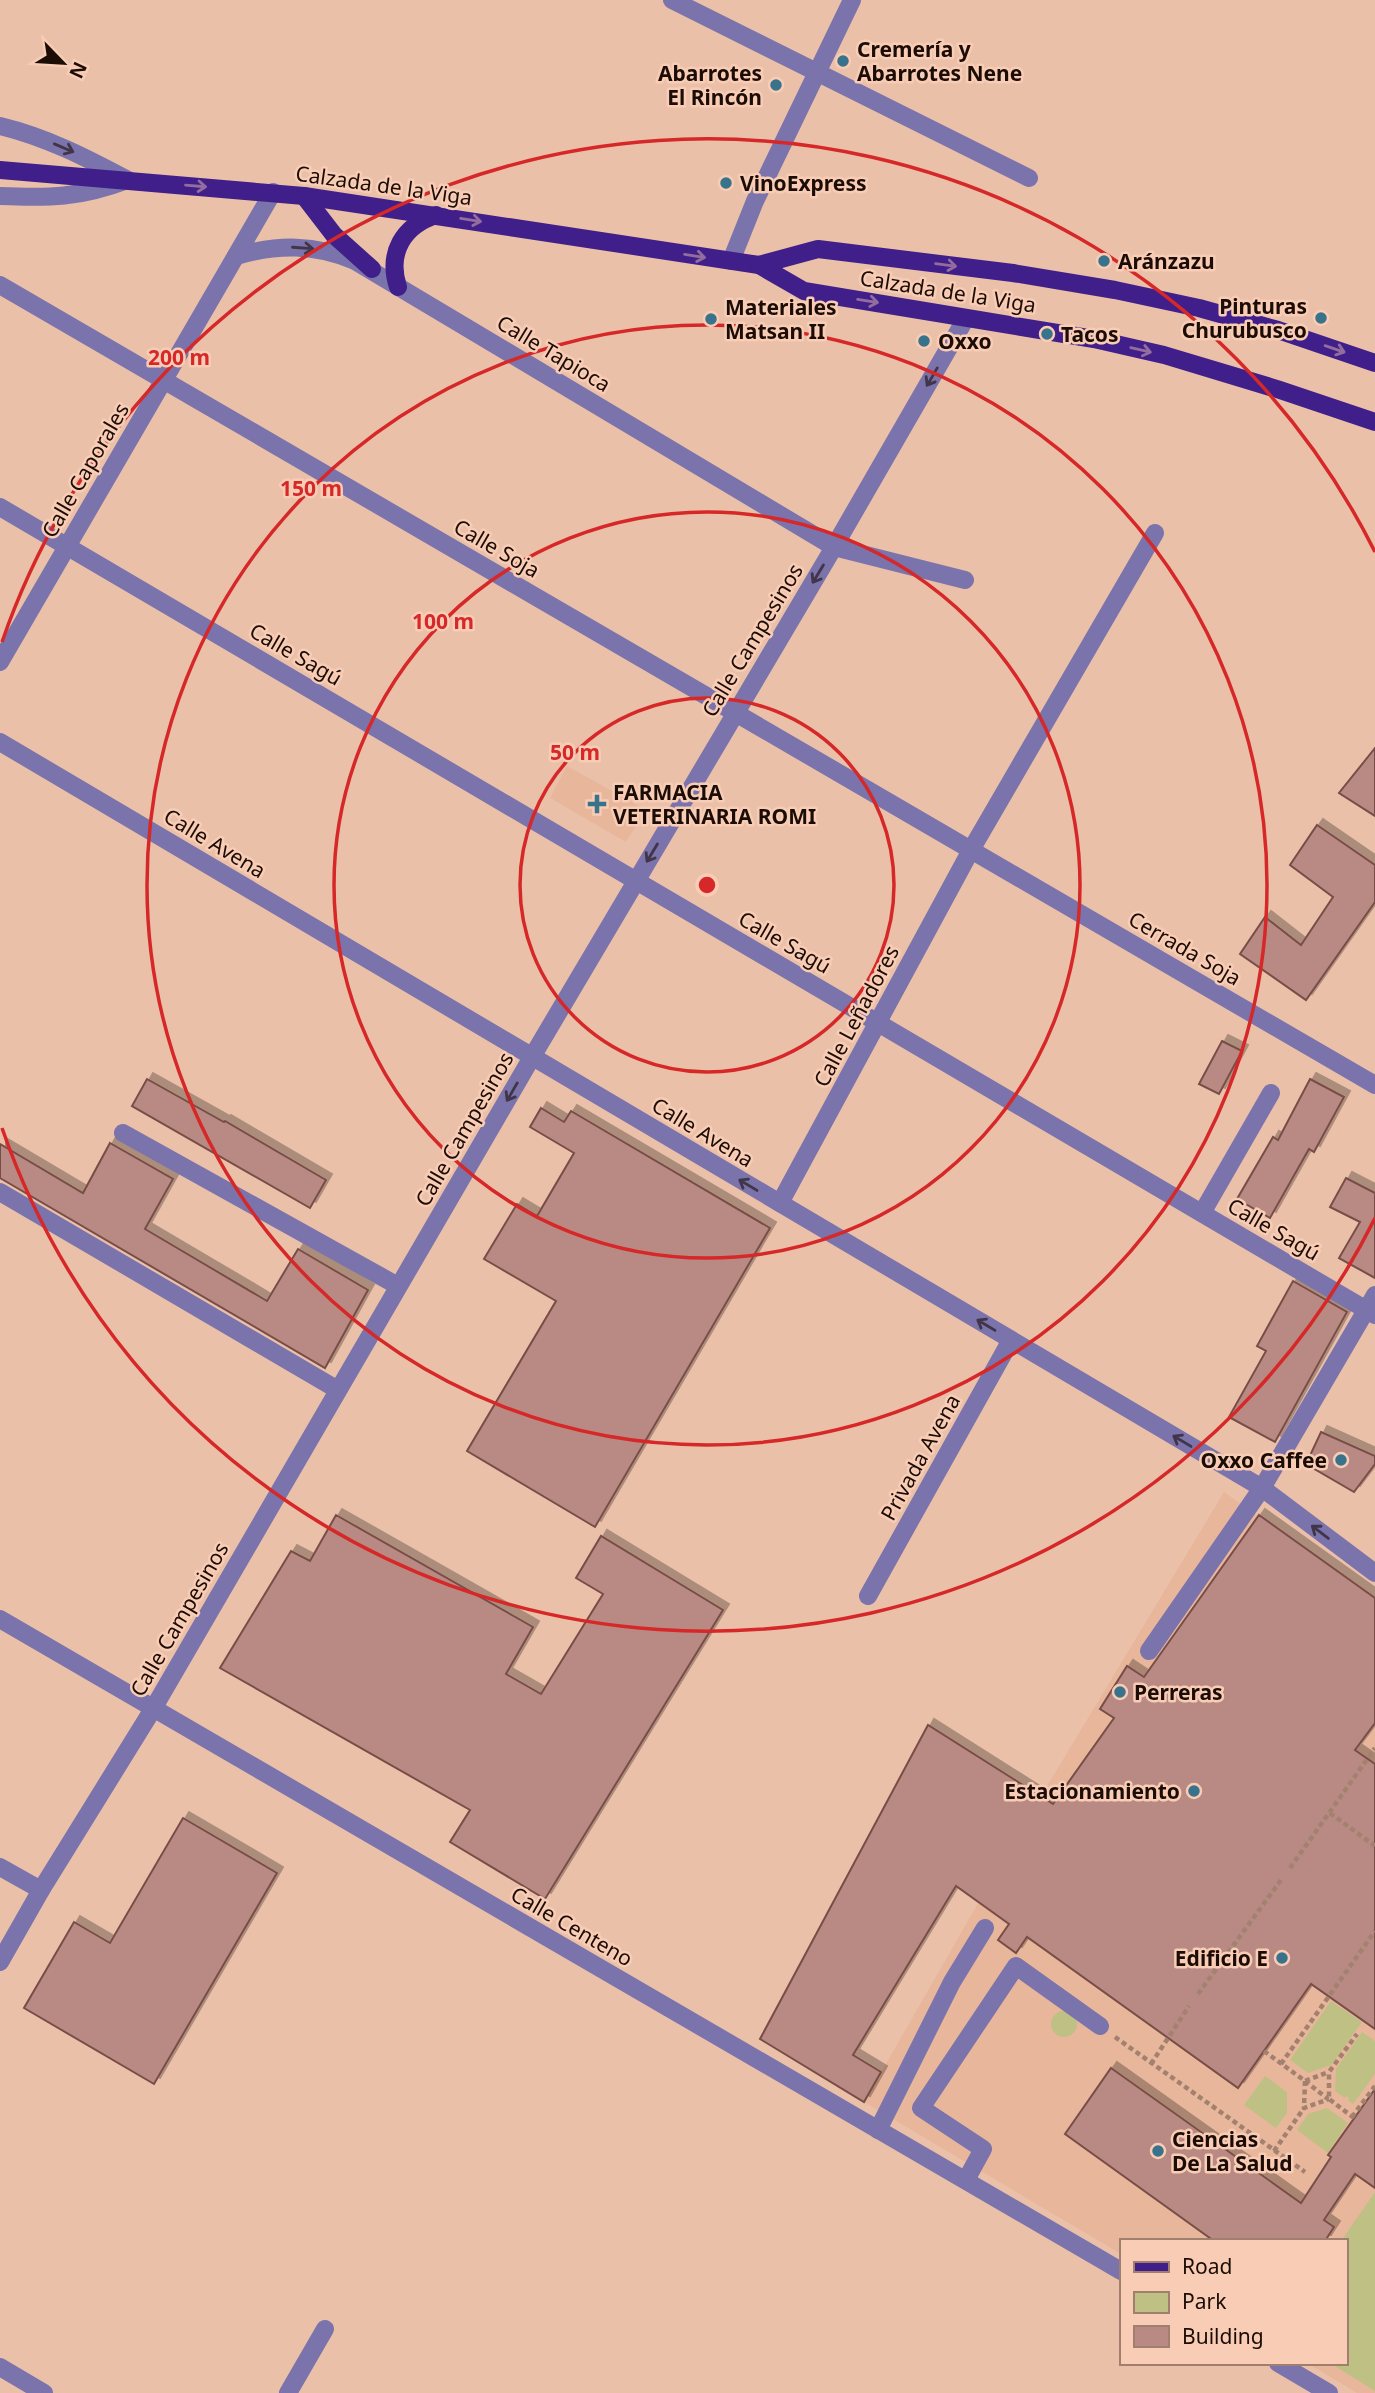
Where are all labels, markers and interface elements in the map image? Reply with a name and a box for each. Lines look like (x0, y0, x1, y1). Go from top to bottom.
north arrow (28, 28, 98, 98)
place label: Cremería y Abarrotes Nene (857, 35, 1022, 87)
marker: Cremería y Abarrotes Nene (835, 53, 851, 69)
text: N (63, 58, 93, 83)
place label: Abarrotes El Rincón (658, 59, 762, 111)
marker: Abarrotes El Rincón (768, 77, 784, 93)
one-way arrow (53, 142, 75, 155)
street label: Calzada de la Viga (294, 159, 474, 211)
place label: VinoExpress (740, 169, 866, 197)
marker: VinoExpress (718, 175, 734, 191)
one-way arrow (185, 179, 207, 192)
one-way arrow (459, 214, 482, 227)
one-way arrow (291, 242, 314, 255)
place label: Aránzazu (1118, 247, 1215, 275)
one-way arrow (683, 249, 706, 262)
marker: Aránzazu (1096, 253, 1112, 269)
one-way arrow (934, 258, 957, 271)
street label: Calzada de la Viga (858, 263, 1038, 319)
place label: Pinturas Churubusco (1182, 292, 1307, 344)
place label: Materiales Matsan II (725, 293, 837, 345)
one-way arrow (857, 295, 879, 308)
street label: Calle Tapioca (492, 308, 616, 398)
marker: Pinturas Churubusco (1313, 310, 1329, 326)
marker: Materiales Matsan II (703, 311, 719, 327)
place label: Tacos (1061, 320, 1119, 348)
marker: Tacos (1039, 326, 1055, 342)
place label: Oxxo (938, 327, 992, 355)
marker: Oxxo (916, 333, 932, 349)
text: 200 m (148, 343, 210, 371)
one-way arrow (1129, 343, 1152, 357)
one-way arrow (1324, 343, 1346, 356)
one-way arrow (925, 366, 939, 386)
street label: Calle Caporales (35, 398, 135, 542)
text: 150 m (280, 474, 342, 502)
street label: Calle Soja (449, 512, 545, 584)
street label: Calle Campesinos (695, 558, 809, 722)
one-way arrow (811, 563, 825, 583)
text: 100 m (412, 607, 474, 635)
street label: Calle Sagú (245, 616, 347, 692)
text: 50 m (550, 738, 600, 766)
place label: FARMACIA VETERINARIA ROMI (613, 778, 816, 830)
marker: FARMACIA VETERINARIA ROMI (587, 794, 607, 814)
street label: Calle Avena (159, 802, 271, 884)
one-way arrow (644, 843, 658, 863)
centre of rings (695, 873, 719, 897)
street label: Calle Sagú (734, 904, 836, 980)
street label: Cerrada Soja (1124, 905, 1246, 991)
street label: Calle Leñadores (807, 940, 905, 1092)
street label: Calle Campesinos (408, 1047, 520, 1211)
one-way arrow (505, 1081, 519, 1101)
street label: Calle Avena (647, 1091, 759, 1173)
one-way arrow (738, 1177, 758, 1191)
street label: Calle Sagú (1223, 1191, 1325, 1267)
one-way arrow (976, 1318, 996, 1332)
street label: Privada Avena (874, 1389, 966, 1525)
one-way arrow (1172, 1434, 1192, 1448)
place label: Oxxo Caffee (1201, 1446, 1327, 1474)
marker: Oxxo Caffee (1333, 1452, 1349, 1468)
one-way arrow (1311, 1525, 1330, 1540)
street label: Calle Campesinos (123, 1537, 235, 1701)
place label: Perreras (1134, 1678, 1223, 1706)
marker: Perreras (1112, 1684, 1128, 1700)
place label: Estacionamiento (1004, 1777, 1180, 1805)
marker: Estacionamiento (1186, 1783, 1202, 1799)
street label: Calle Centeno (506, 1880, 638, 1972)
place label: Edificio E (1175, 1944, 1268, 1972)
marker: Edificio E (1274, 1950, 1290, 1966)
place label: Ciencias De La Salud (1172, 2125, 1292, 2177)
marker: Ciencias De La Salud (1150, 2143, 1166, 2159)
legend (1120, 2239, 1347, 2365)
text: Road (1182, 2252, 1232, 2280)
text: Park (1182, 2287, 1227, 2315)
text: Building (1182, 2322, 1264, 2350)

